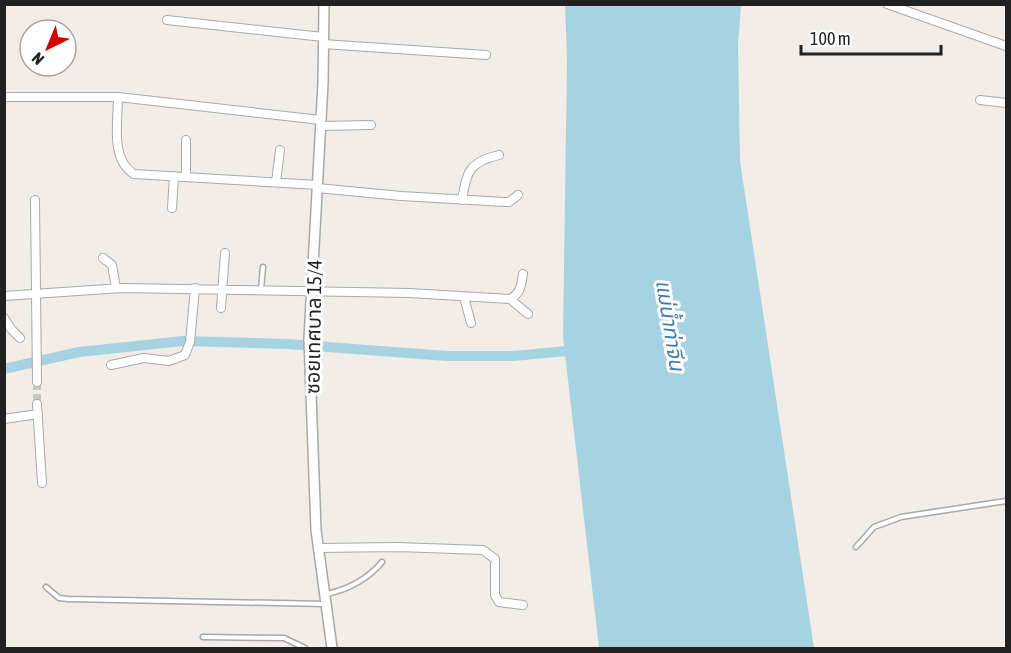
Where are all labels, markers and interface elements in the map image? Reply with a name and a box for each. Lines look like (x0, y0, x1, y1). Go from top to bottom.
north arrow (18, 18, 78, 78)
scale bar (801, 18, 940, 56)
text: 100 m (810, 28, 851, 49)
text: N (28, 49, 47, 69)
street label: ซอยเทศบาล 15/4 (300, 260, 326, 394)
water label: แม่น้ำท่าจีน (652, 278, 692, 373)

